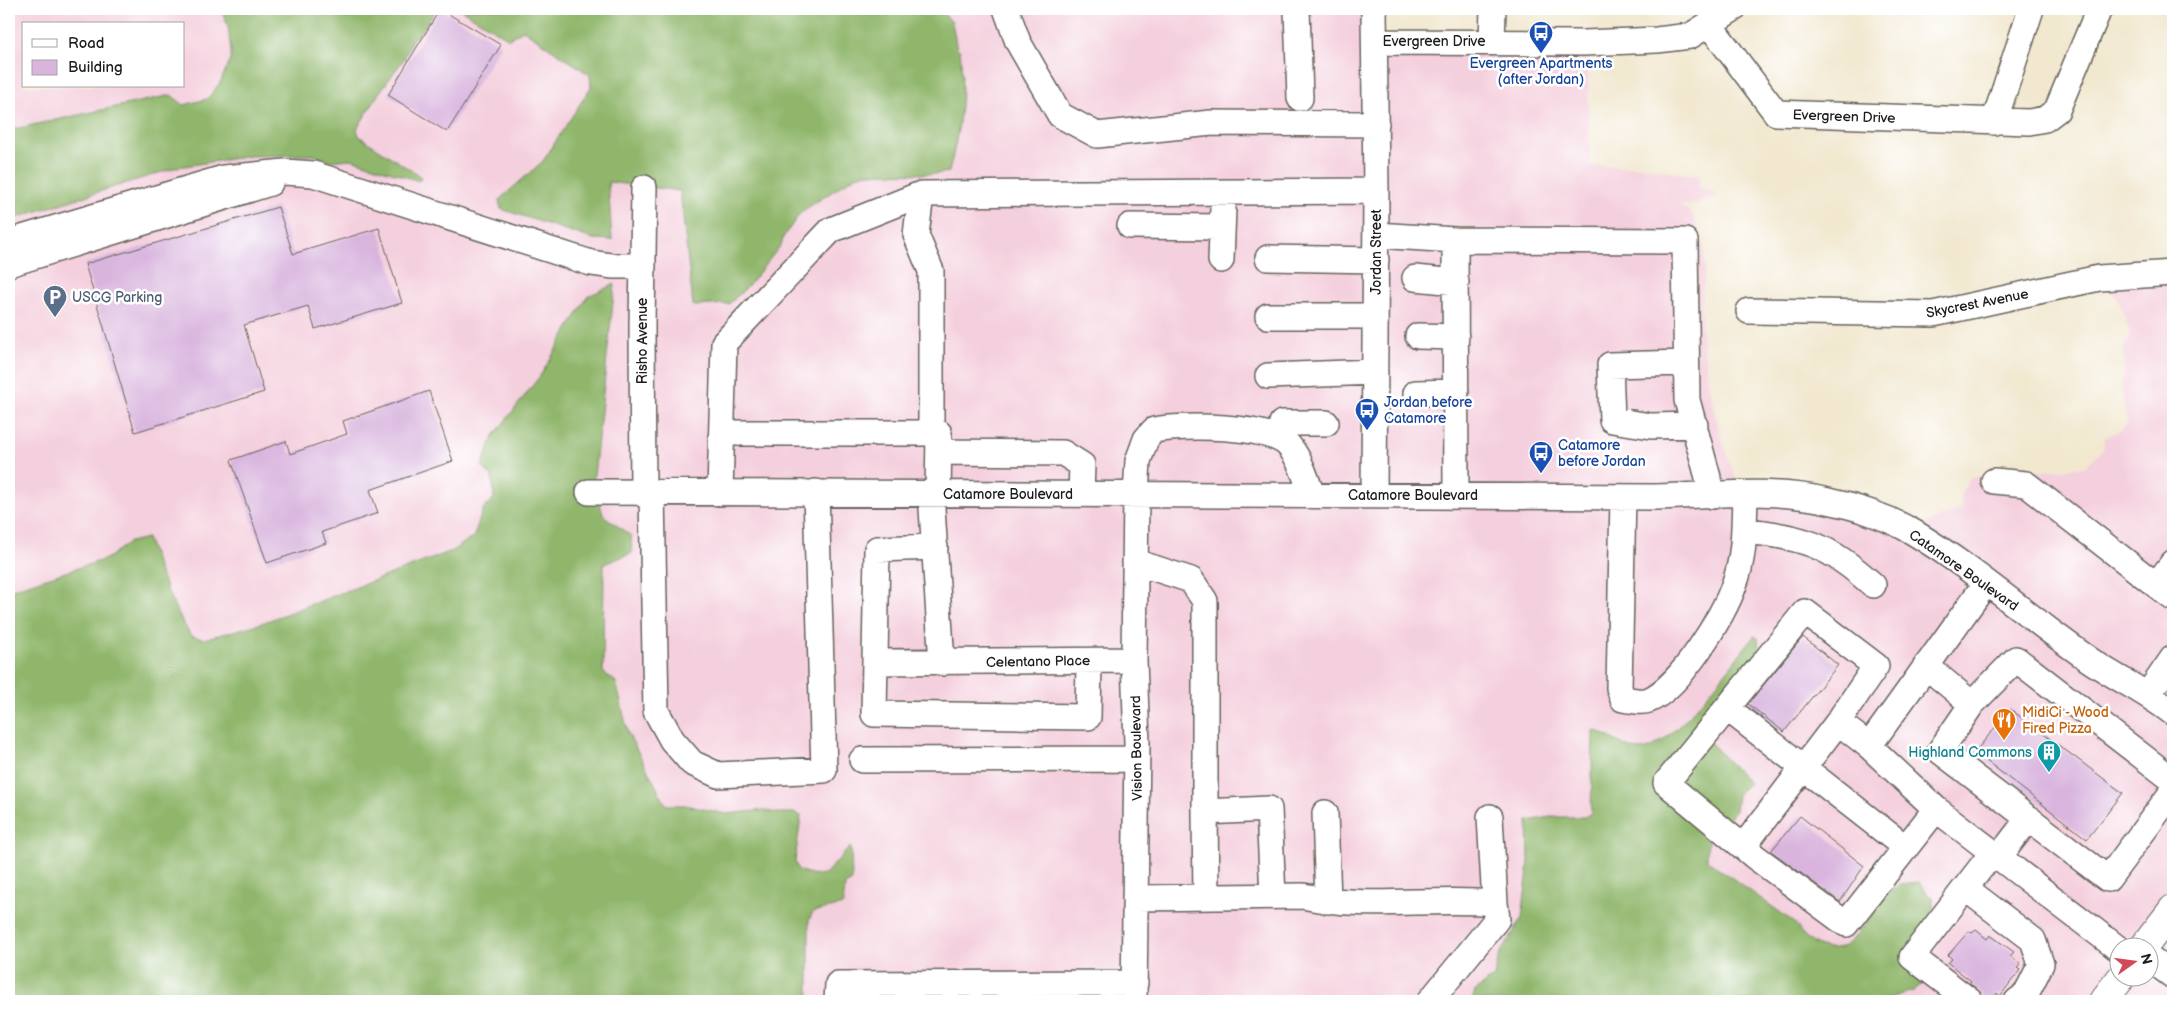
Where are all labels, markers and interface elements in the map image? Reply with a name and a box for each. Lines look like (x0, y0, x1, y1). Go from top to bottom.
bus stop icon: Evergreen Apartments (after Jordan) (1528, 20, 1554, 54)
legend (22, 22, 185, 88)
street label: Evergreen Drive (1383, 33, 1485, 50)
text: Road (68, 34, 104, 53)
place label: Evergreen Apartments (after Jordan) (1470, 55, 1613, 88)
text: Building (68, 58, 123, 77)
street label: Evergreen Drive (1792, 106, 1896, 127)
street label: Jordan Street (1368, 209, 1385, 295)
parking icon: USCG Parking (42, 284, 68, 318)
street label: Skycrest Avenue (1924, 285, 2030, 322)
place label: USCG Parking (72, 289, 162, 306)
street label: Risho Avenue (634, 298, 651, 384)
place label: Jordan before Catamore (1384, 394, 1472, 427)
bus stop icon: Jordan before Catamore (1354, 397, 1380, 431)
place label: Catamore before Jordan (1558, 437, 1646, 470)
bus stop icon: Catamore before Jordan (1528, 440, 1554, 474)
street label: Catamore Boulevard (943, 486, 1073, 503)
street label: Catamore Boulevard (1348, 487, 1478, 504)
street label: Catamore Boulevard (1906, 526, 2022, 615)
street label: Celentano Place (986, 652, 1090, 671)
street label: Vision Boulevard (1127, 695, 1146, 801)
place label: MidiCi - Wood Fired Pizza (2022, 704, 2109, 737)
restaurant icon: MidiCi - Wood Fired Pizza (1991, 707, 2017, 741)
building icon: Highland Commons (2036, 739, 2062, 773)
place label: Highland Commons (1908, 744, 2032, 761)
north arrow (2110, 938, 2160, 988)
text: N (2137, 952, 2156, 966)

